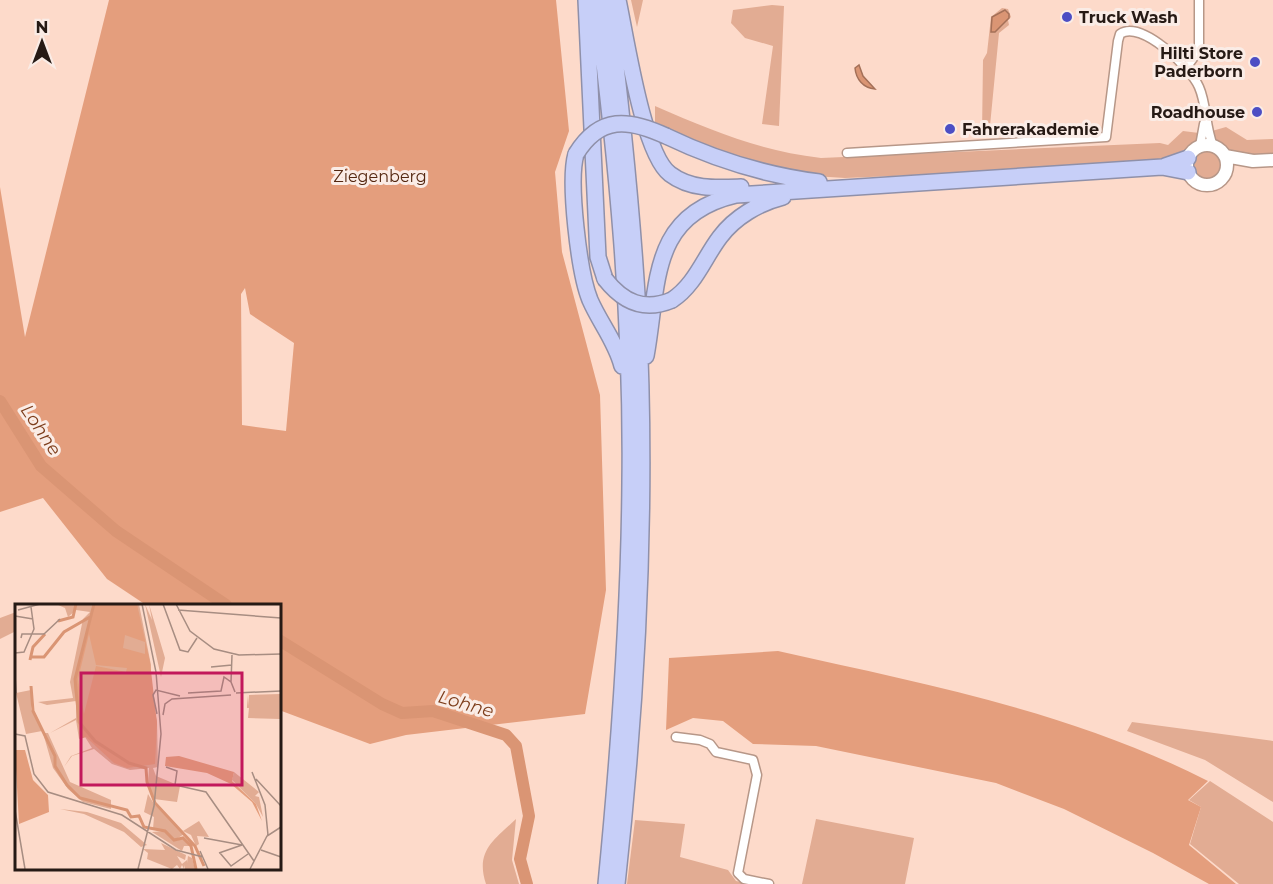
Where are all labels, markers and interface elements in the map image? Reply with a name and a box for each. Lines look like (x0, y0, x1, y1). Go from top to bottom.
place label: Truck Wash (1079, 8, 1178, 27)
marker: Truck Wash (1060, 10, 1074, 24)
north arrow (12, 12, 72, 72)
text: N (36, 18, 48, 37)
place label: Hilti Store Paderborn (1154, 44, 1243, 81)
marker: Hilti Store Paderborn (1248, 55, 1262, 69)
place label: Roadhouse (1151, 103, 1245, 122)
marker: Roadhouse (1250, 105, 1264, 119)
place label: Fahrerakademie (962, 120, 1099, 139)
marker: Fahrerakademie (943, 122, 957, 136)
park label: Ziegenberg (333, 167, 427, 186)
water label: Lohne (16, 400, 66, 460)
inset map (15, 604, 280, 869)
water label: Lohne (436, 686, 497, 722)

